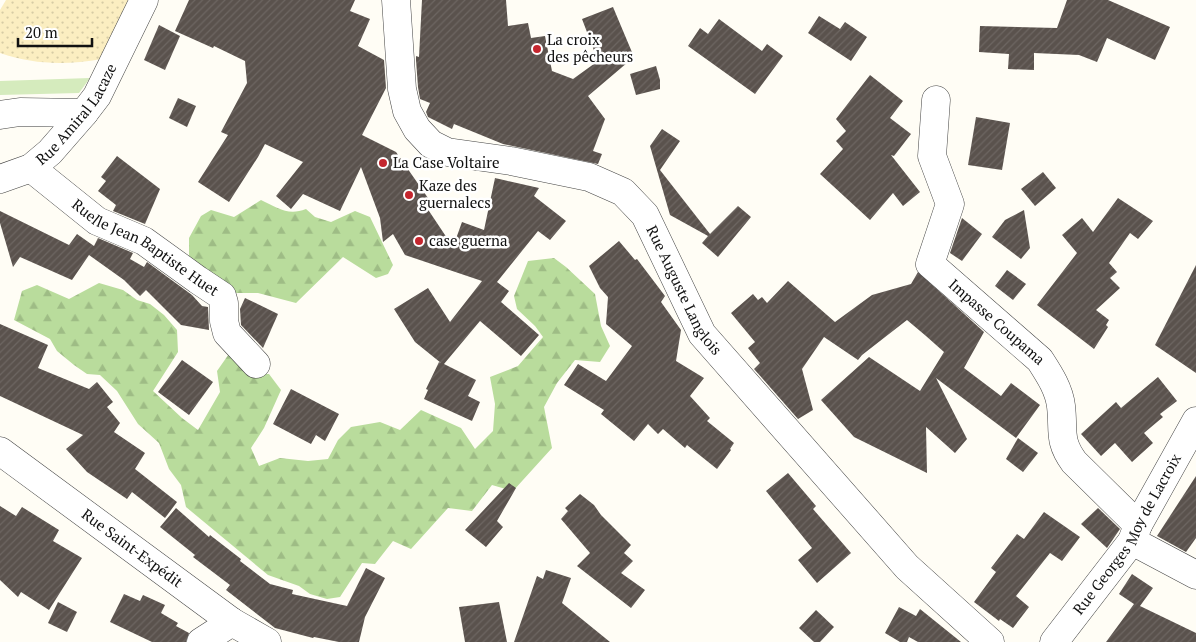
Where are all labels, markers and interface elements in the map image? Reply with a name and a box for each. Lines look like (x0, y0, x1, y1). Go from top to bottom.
scale bar (18, 15, 91, 47)
text: 20 m (25, 22, 58, 42)
place label: La croix des pêcheurs (547, 29, 633, 66)
marker: La croix des pêcheurs (531, 43, 543, 55)
street label: Rue Amiral Lacaze (31, 60, 120, 169)
place label: La Case Voltaire (393, 152, 500, 172)
marker: La Case Voltaire (377, 157, 389, 169)
place label: Kaze des guernalecs (419, 175, 491, 212)
marker: Kaze des guernalecs (403, 189, 415, 201)
street label: Ruelle Jean Baptiste Huet (68, 194, 223, 300)
street label: Rue Auguste Langlois (642, 222, 727, 359)
place label: case guerna (429, 230, 508, 250)
marker: case guerna (413, 235, 425, 247)
street label: Impasse Coupama (945, 274, 1050, 369)
street label: Rue Georges Moy de Lacroix (1068, 449, 1185, 618)
street label: Rue Saint-Expédit (78, 504, 188, 592)

